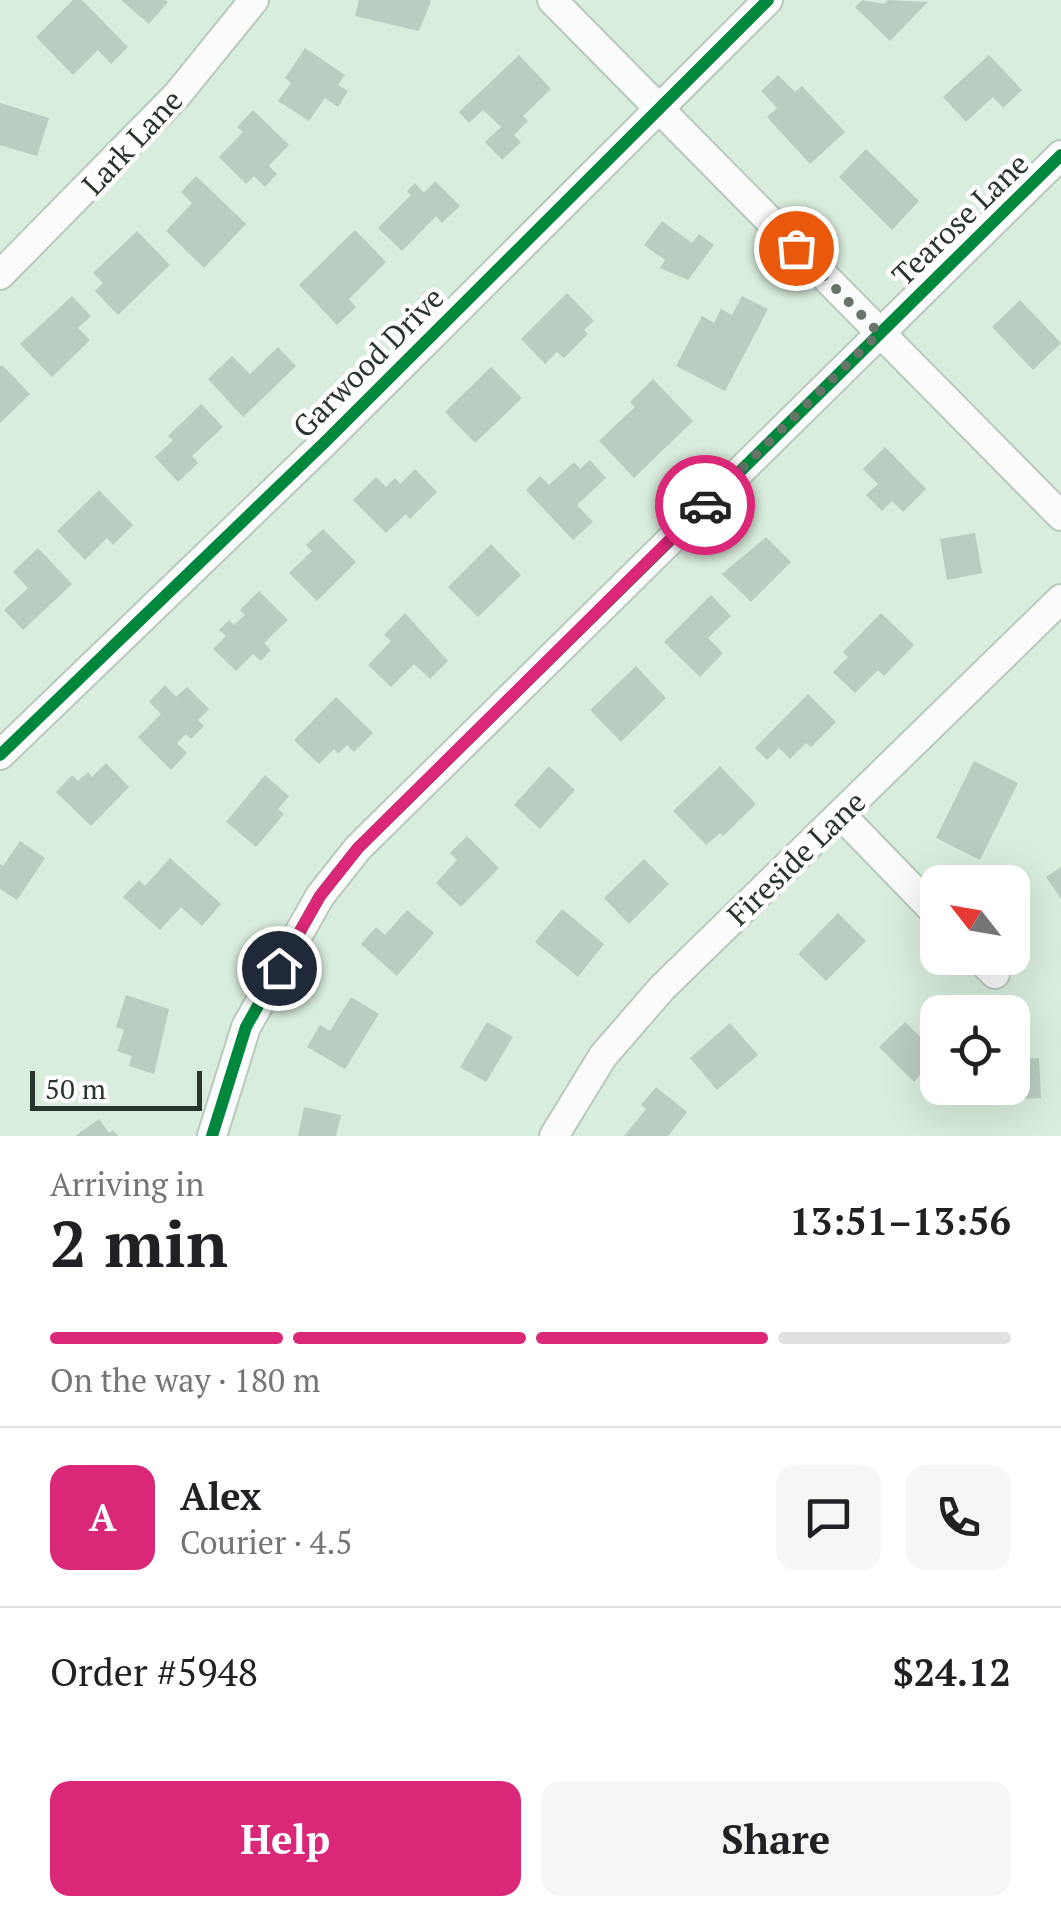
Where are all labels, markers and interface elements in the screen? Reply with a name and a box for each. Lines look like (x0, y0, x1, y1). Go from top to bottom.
street label: Lark Lane (73, 81, 191, 203)
street label: Tearose Lane (883, 144, 1037, 294)
pin (754, 206, 839, 291)
icon: bag (769, 221, 824, 276)
street label: Garwood Drive (284, 278, 452, 446)
courier (655, 455, 755, 555)
icon: car (678, 478, 733, 533)
street label: Fireside Lane (718, 782, 874, 934)
north arrow (920, 865, 1030, 975)
map controls (920, 865, 1030, 1105)
pin (237, 926, 322, 1011)
icon: home (252, 941, 307, 996)
button: locate (920, 995, 1030, 1105)
scale bar (30, 1066, 202, 1110)
text: 50 m (45, 1070, 106, 1107)
text: Arriving in (50, 1163, 204, 1205)
text: 13:51–13:56 (789, 1196, 1011, 1246)
text: 2 min (50, 1199, 228, 1286)
text: On the way · 180 m (50, 1359, 320, 1401)
button: chat (776, 1465, 881, 1570)
button: phone (906, 1465, 1011, 1570)
text: Alex (180, 1471, 261, 1521)
text: A (89, 1492, 116, 1542)
text: Courier · 4.5 (180, 1521, 352, 1563)
text: Order #5948 (50, 1647, 258, 1697)
text: $24.12 (892, 1647, 1011, 1697)
button: Help (50, 1781, 521, 1896)
button: Share (541, 1781, 1011, 1896)

